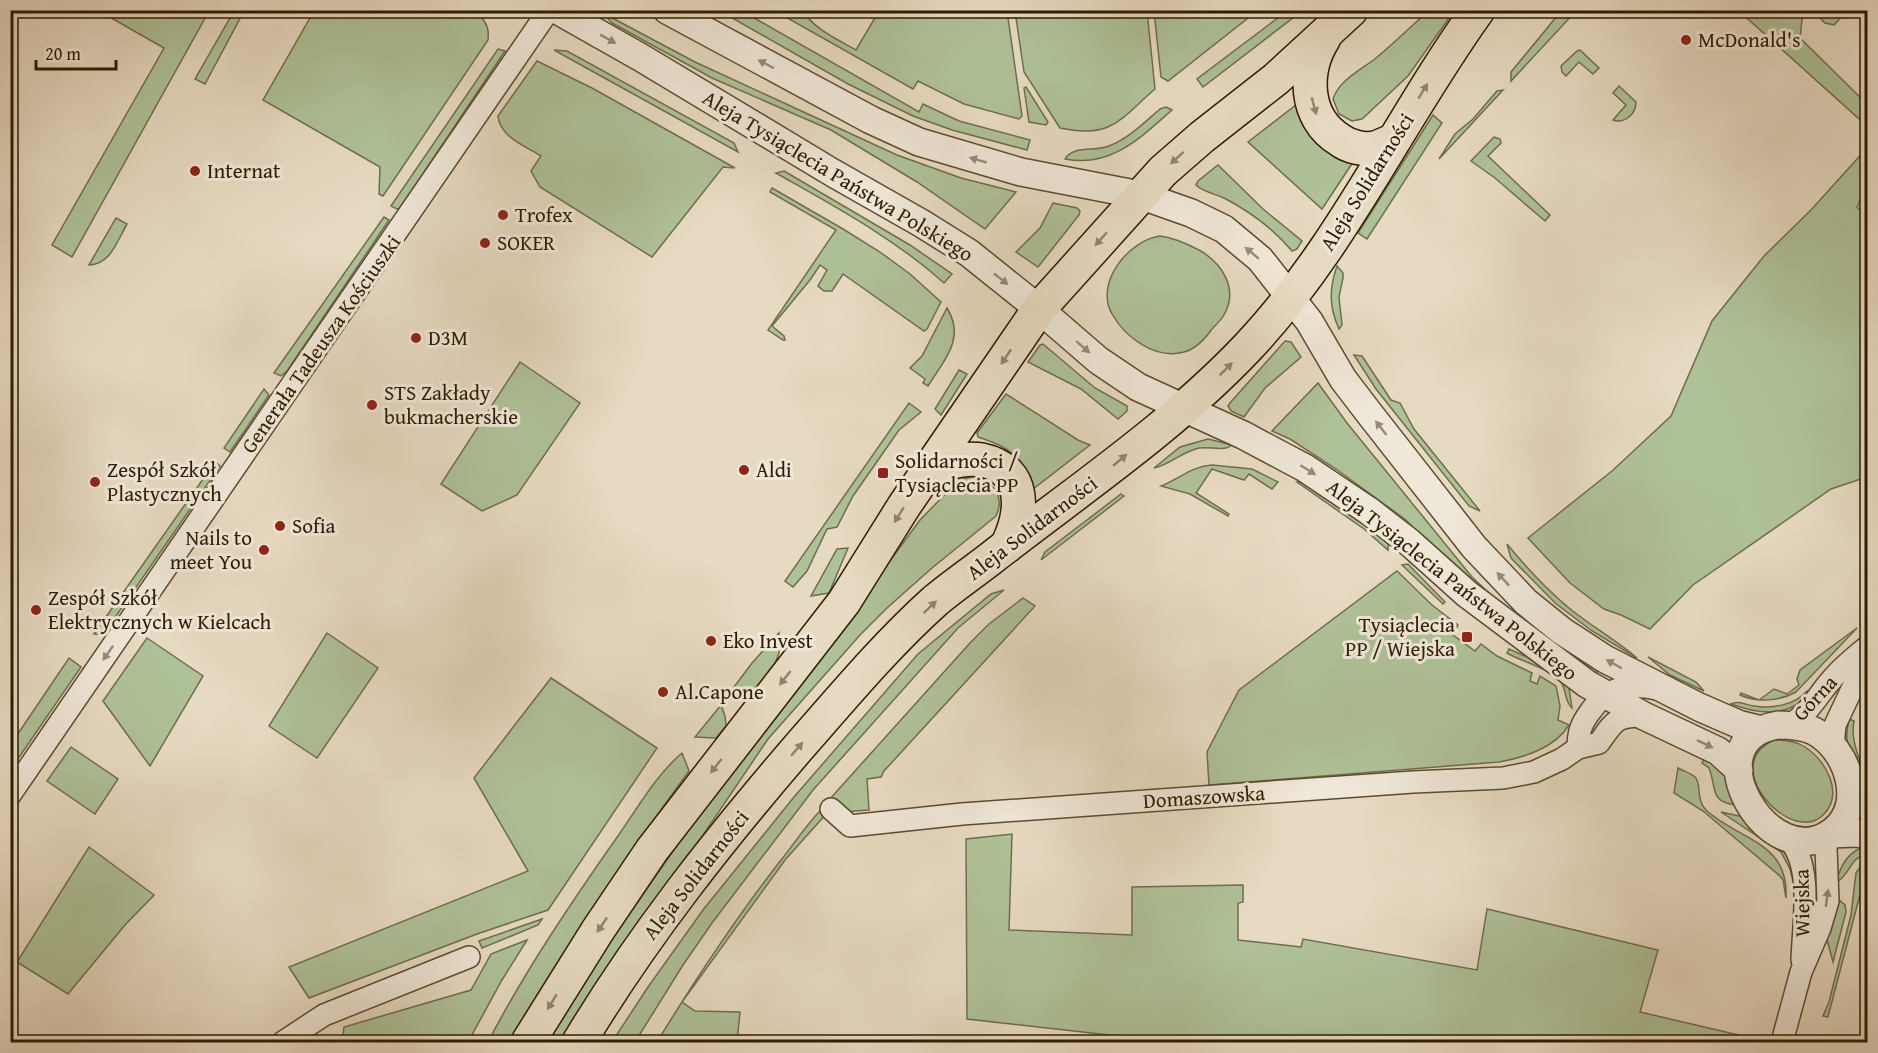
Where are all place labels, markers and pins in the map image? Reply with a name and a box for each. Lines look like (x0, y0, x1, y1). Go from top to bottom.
place label: McDonald's (1698, 24, 1801, 55)
marker: McDonald's (1679, 33, 1693, 47)
place label: Internat (207, 155, 281, 186)
marker: Internat (188, 164, 202, 178)
place label: Trofex (515, 199, 573, 230)
marker: Trofex (496, 208, 510, 222)
place label: SOKER (497, 227, 556, 258)
marker: SOKER (478, 236, 492, 250)
place label: D3M (428, 322, 468, 353)
marker: D3M (409, 331, 423, 345)
place label: STS Zakłady bukmacherskie (384, 377, 518, 432)
marker: STS Zakłady bukmacherskie (365, 398, 379, 412)
place label: Solidarności / Tysiąclecia PP (895, 445, 1018, 500)
place label: Zespół Szkół Plastycznych (107, 454, 222, 509)
place label: Aldi (756, 454, 792, 485)
marker: Aldi (737, 463, 751, 477)
marker: Solidarności / Tysiąclecia PP (876, 466, 890, 480)
marker: Zespół Szkół Plastycznych (88, 475, 102, 489)
place label: Sofia (292, 510, 336, 541)
marker: Sofia (273, 519, 287, 533)
place label: Nails to meet You (170, 522, 253, 577)
marker: Nails to meet You (257, 543, 271, 557)
place label: Zespół Szkół Elektrycznych w Kielcach (48, 582, 272, 637)
marker: Zespół Szkół Elektrycznych w Kielcach (29, 603, 43, 617)
place label: Tysiąclecia PP / Wiejska (1345, 609, 1455, 664)
place label: Eko Invest (723, 625, 814, 656)
marker: Tysiąclecia PP / Wiejska (1460, 630, 1474, 644)
marker: Eko Invest (704, 634, 718, 648)
place label: Al.Capone (675, 676, 764, 707)
marker: Al.Capone (656, 685, 670, 699)

